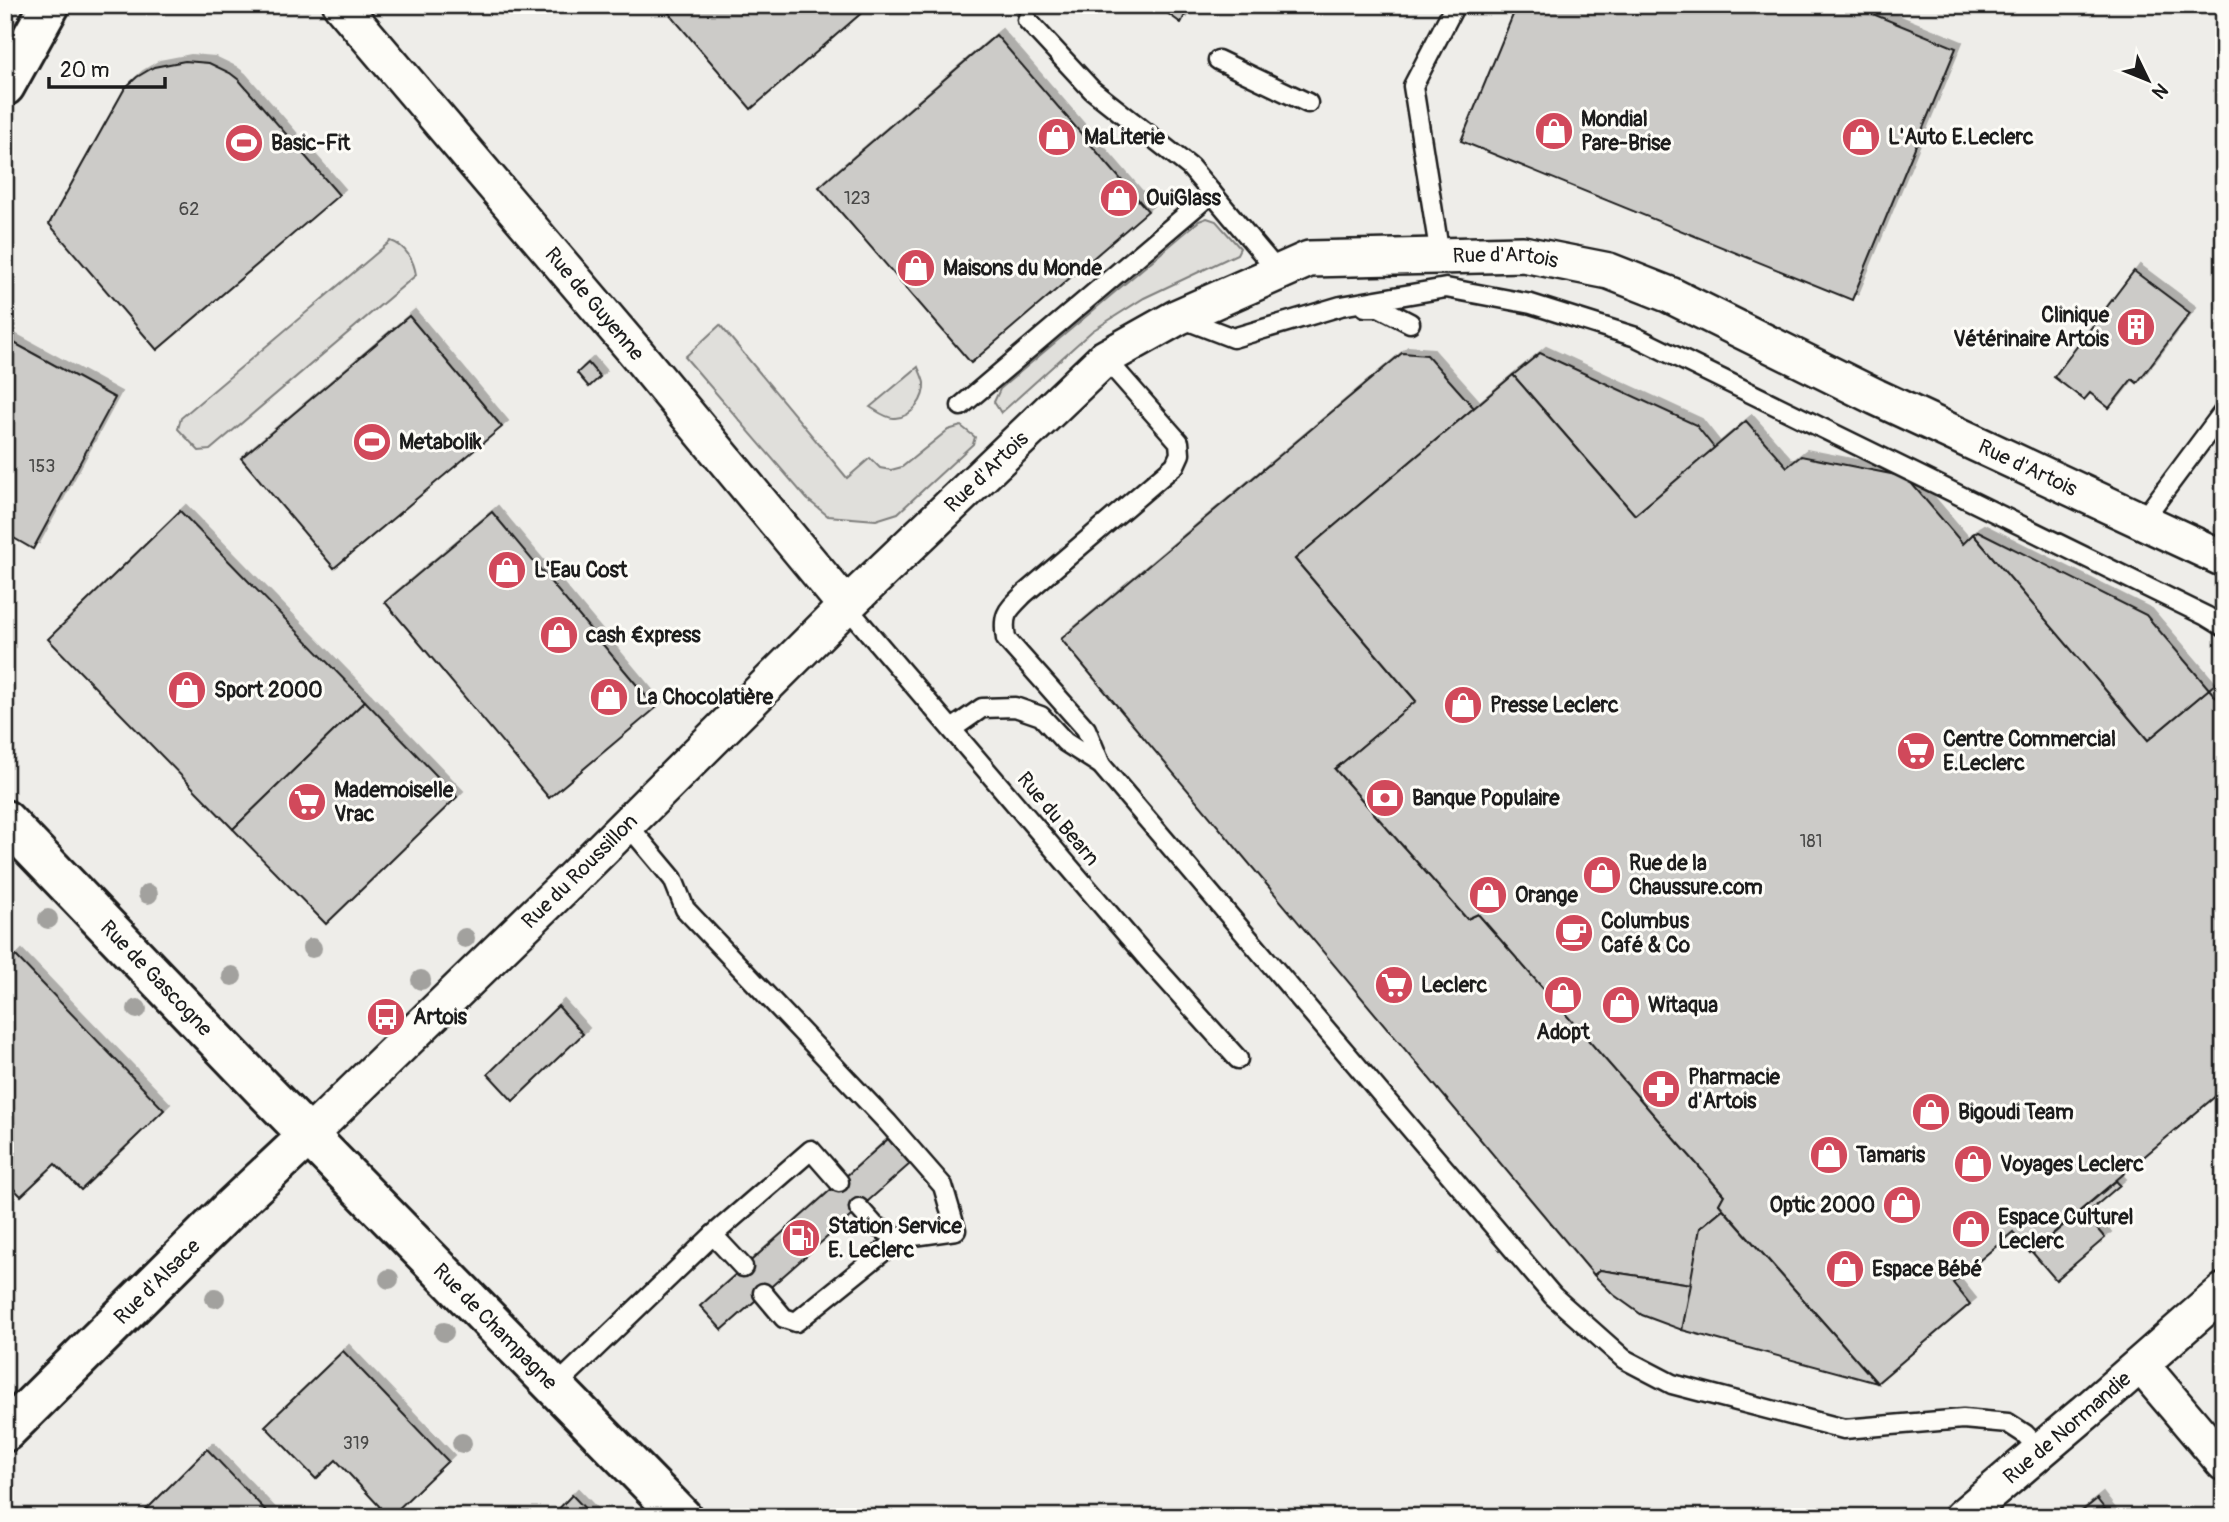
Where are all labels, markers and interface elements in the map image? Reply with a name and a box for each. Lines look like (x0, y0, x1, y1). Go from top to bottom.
scale bar (49, 46, 164, 90)
north arrow (2114, 46, 2184, 116)
text: 20 m (60, 57, 109, 84)
text: N (2146, 78, 2173, 104)
place label: Mondial Pare-Brise (1581, 106, 1671, 157)
shop icon: Mondial Pare-Brise (1533, 110, 1575, 152)
shop icon: MaLiterie (1036, 116, 1078, 158)
shop icon: L'Auto E.Leclerc (1840, 116, 1882, 158)
sports icon: Basic-Fit (223, 122, 265, 164)
place label: MaLiterie (1084, 124, 1166, 151)
place label: L'Auto E.Leclerc (1888, 124, 2034, 151)
place label: Basic-Fit (271, 130, 351, 157)
shop icon: OuiGlass (1098, 177, 1140, 219)
place label: OuiGlass (1146, 185, 1221, 212)
house number: 123 (844, 187, 870, 210)
house number: 62 (179, 198, 199, 221)
street label: Rue d'Artois (1452, 240, 1561, 274)
street label: Rue de Guyenne (539, 242, 651, 367)
shop icon: Maisons du Monde (895, 247, 937, 289)
place label: Maisons du Monde (943, 255, 1102, 282)
place label: Clinique Vétérinaire Artois (1953, 302, 2110, 353)
building icon: Clinique Vétérinaire Artois (2115, 306, 2157, 348)
sports icon: Metabolik (351, 421, 393, 463)
street label: Rue d'Artois (939, 425, 1034, 518)
place label: Metabolik (399, 429, 482, 456)
street label: Rue d'Artois (1974, 433, 2082, 503)
house number: 153 (29, 455, 55, 478)
shop icon: L'Eau Cost (486, 549, 528, 591)
place label: L'Eau Cost (534, 557, 628, 584)
shop icon: cash €xpress (538, 614, 580, 656)
place label: cash €xpress (585, 622, 701, 649)
shop icon: Sport 2000 (166, 669, 208, 711)
shop icon: La Chocolatière (588, 676, 630, 718)
place label: Sport 2000 (214, 677, 323, 704)
place label: La Chocolatière (636, 684, 774, 711)
shop icon: Presse Leclerc (1442, 684, 1484, 726)
place label: Presse Leclerc (1490, 692, 1619, 719)
place label: Centre Commercial E.Leclerc (1943, 726, 2116, 777)
supermarket icon: Centre Commercial E.Leclerc (1895, 730, 1937, 772)
street label: Rue du Bearn (1011, 766, 1105, 872)
place label: Mademoiselle Vrac (334, 777, 454, 828)
bank icon: Banque Populaire (1364, 777, 1406, 819)
supermarket icon: Mademoiselle Vrac (286, 781, 328, 823)
place label: Banque Populaire (1412, 785, 1560, 812)
street label: Rue du Roussillon (516, 808, 643, 934)
house number: 181 (1799, 830, 1823, 853)
place label: Rue de la Chaussure.com (1629, 850, 1763, 901)
shop icon: Rue de la Chaussure.com (1581, 854, 1623, 896)
shop icon: Orange (1467, 874, 1509, 916)
place label: Orange (1515, 882, 1578, 909)
place label: Columbus Café & Co (1601, 908, 1691, 959)
cafe icon: Columbus Café & Co (1553, 912, 1595, 954)
street label: Rue de Gascogne (95, 914, 219, 1042)
supermarket icon: Leclerc (1373, 964, 1415, 1006)
place label: Leclerc (1421, 972, 1488, 999)
shop icon: Adopt (1542, 974, 1584, 1016)
shop icon: Witaqua (1600, 984, 1642, 1026)
place label: Witaqua (1648, 992, 1718, 1019)
bus stop icon: Artois (365, 996, 407, 1038)
place label: Artois (413, 1004, 468, 1031)
place label: Adopt (1536, 1019, 1590, 1046)
place label: Pharmacie d'Artois (1688, 1064, 1781, 1115)
pharmacy icon: Pharmacie d'Artois (1640, 1068, 1682, 1110)
shop icon: Bigoudi Team (1910, 1091, 1952, 1133)
place label: Bigoudi Team (1958, 1099, 2074, 1126)
shop icon: Tamaris (1808, 1134, 1850, 1176)
place label: Tamaris (1855, 1142, 1926, 1169)
shop icon: Voyages Leclerc (1952, 1143, 1994, 1185)
place label: Voyages Leclerc (2000, 1151, 2144, 1178)
shop icon: Optic 2000 (1881, 1184, 1923, 1226)
place label: Optic 2000 (1770, 1192, 1875, 1219)
place label: Espace Culturel Leclerc (1998, 1204, 2134, 1255)
shop icon: Espace Culturel Leclerc (1950, 1208, 1992, 1250)
place label: Station Service E. Leclerc (828, 1213, 963, 1264)
fuel station icon: Station Service E. Leclerc (780, 1217, 822, 1259)
street label: Rue d'Alsace (108, 1232, 206, 1330)
shop icon: Espace Bébé (1824, 1248, 1866, 1290)
place label: Espace Bébé (1872, 1256, 1982, 1283)
street label: Rue de Champagne (427, 1257, 564, 1396)
street label: Rue de Normandie (1997, 1365, 2137, 1490)
house number: 319 (343, 1432, 369, 1455)

